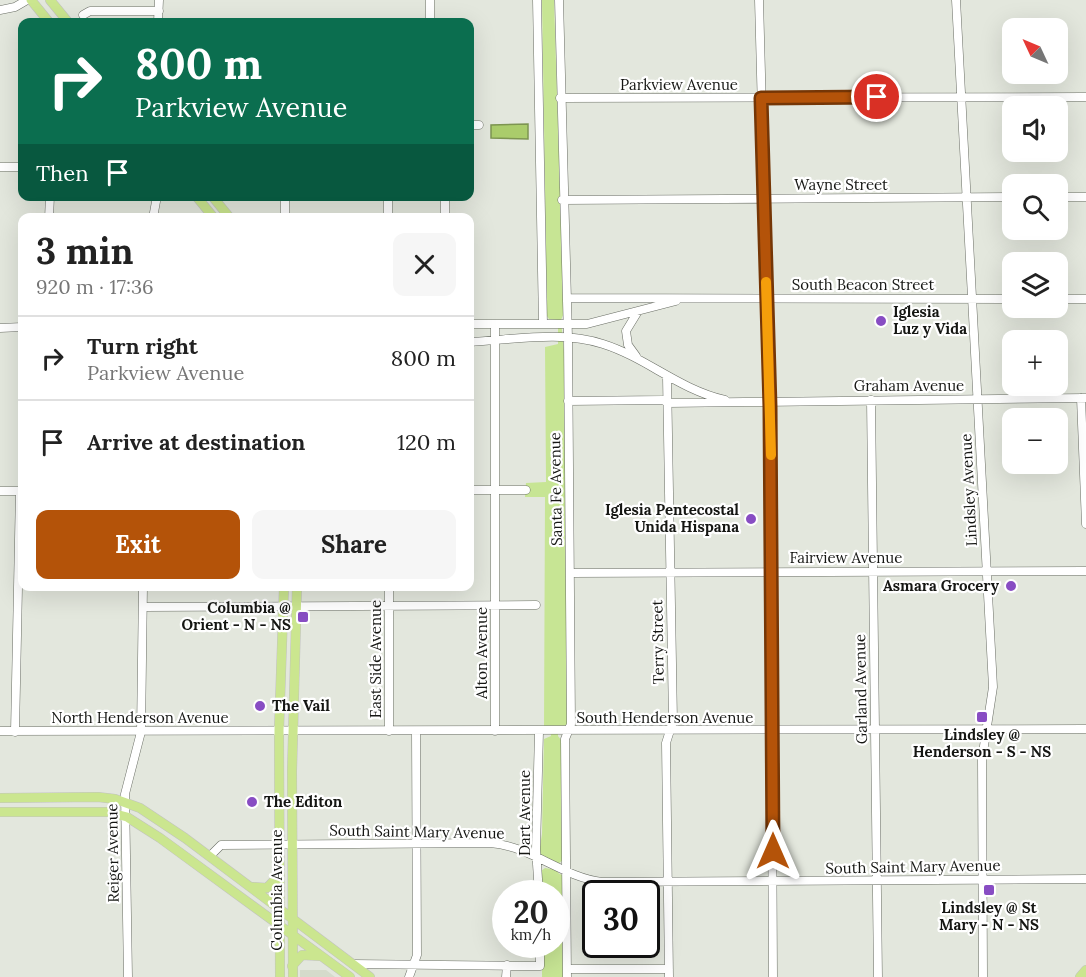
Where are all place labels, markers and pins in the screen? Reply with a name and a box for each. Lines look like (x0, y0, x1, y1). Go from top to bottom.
pin (851, 71, 902, 122)
place label: Iglesia Luz y Vida (893, 302, 967, 338)
marker: Iglesia Luz y Vida (874, 314, 888, 328)
place label: Iglesia Pentecostal Unida Hispana (605, 500, 739, 536)
marker: Iglesia Pentecostal Unida Hispana (744, 512, 758, 526)
place label: Asmara Grocery (883, 576, 1000, 595)
marker: Asmara Grocery (1004, 579, 1018, 593)
place label: Columbia @ Orient - N - NS (182, 598, 291, 634)
marker: Columbia @ Orient - N - NS (296, 610, 310, 624)
place label: The Vail (272, 696, 330, 715)
marker: The Vail (253, 699, 267, 713)
marker: Lindsley @ Henderson - S - NS (975, 710, 989, 724)
place label: Lindsley @ Henderson - S - NS (913, 725, 1051, 761)
place label: The Editon (264, 792, 343, 811)
marker: The Editon (245, 795, 259, 809)
marker: Lindsley @ St Mary - N - NS (982, 883, 996, 897)
place label: Lindsley @ St Mary - N - NS (939, 898, 1039, 934)

